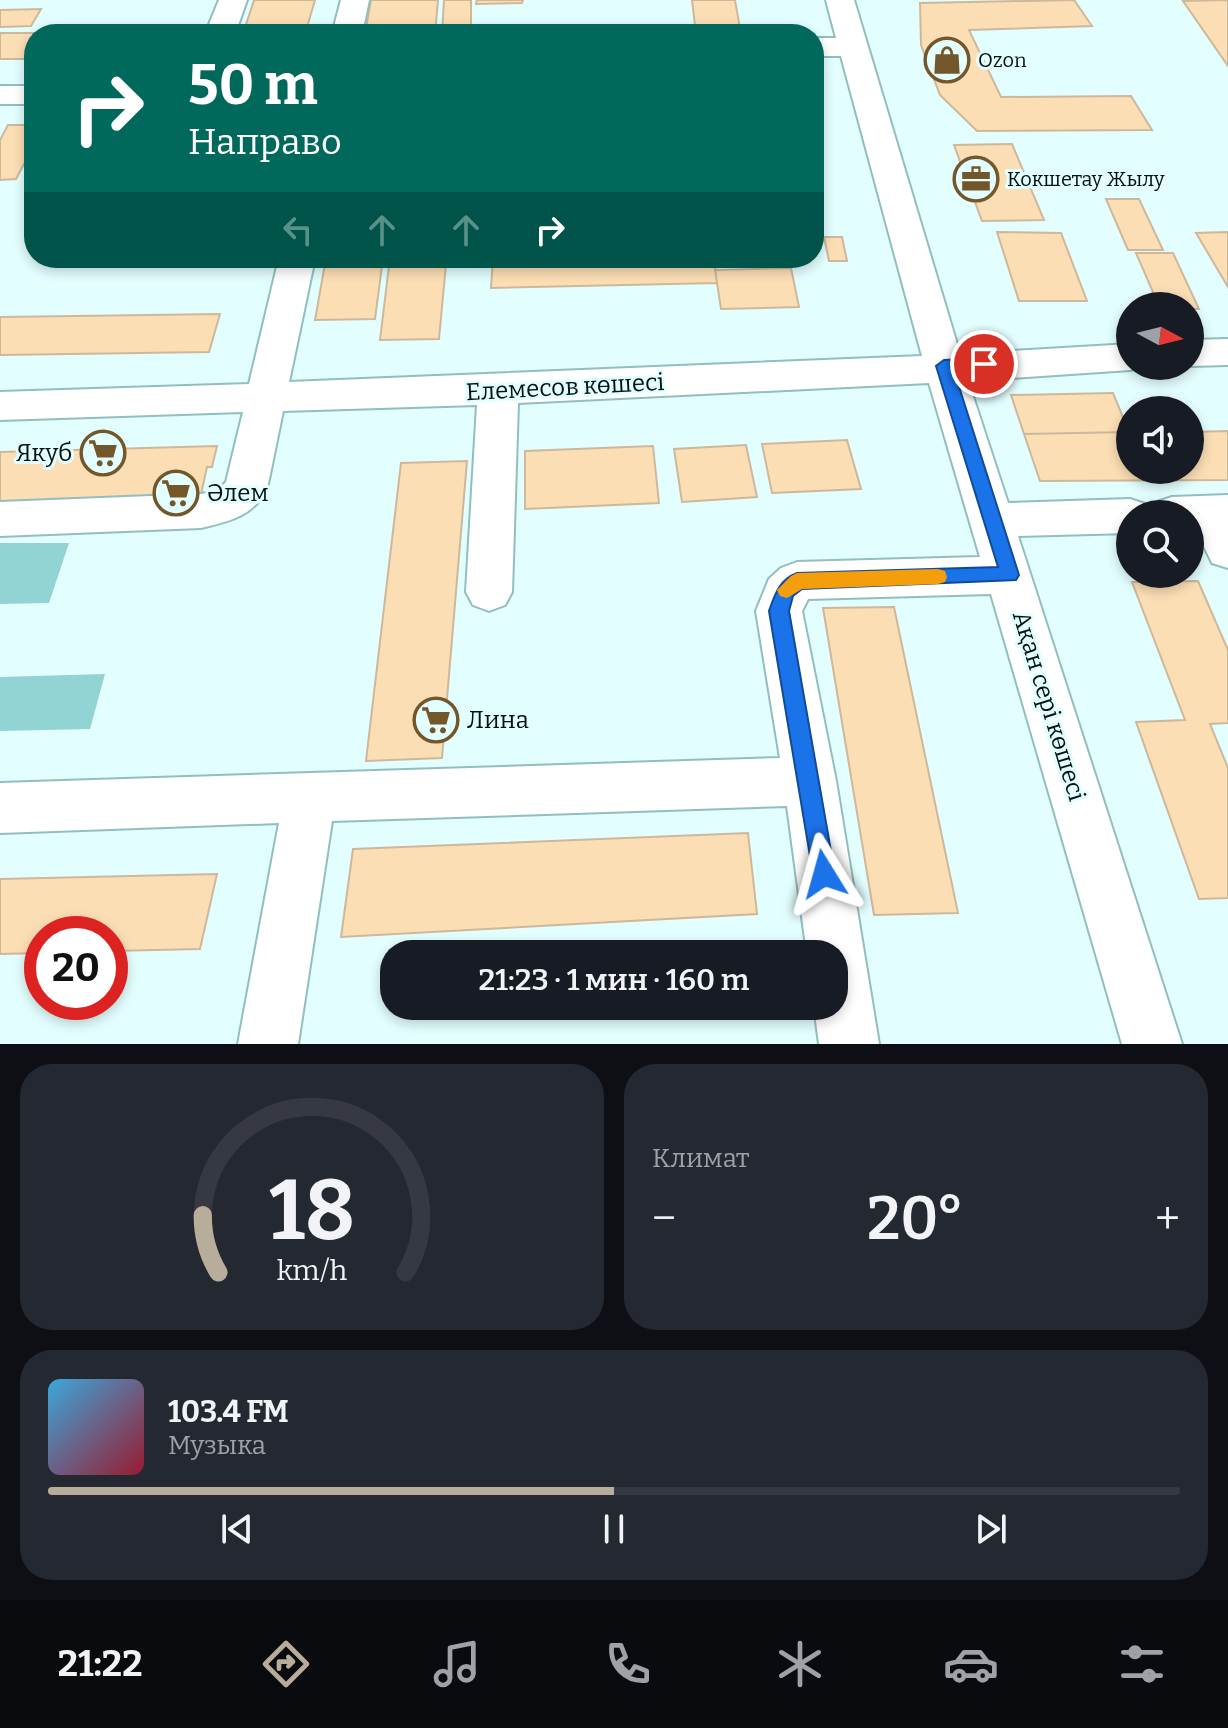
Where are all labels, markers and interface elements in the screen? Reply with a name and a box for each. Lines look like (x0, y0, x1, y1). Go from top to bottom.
shop icon: Ozon (923, 36, 971, 84)
place label: Ozon (978, 48, 1027, 72)
text: 50 m (188, 52, 318, 119)
icon: right (56, 56, 160, 160)
text: Направо (188, 120, 342, 164)
office icon: Кокшетау Жылу (952, 155, 1000, 203)
place label: Кокшетау Жылу (1007, 167, 1165, 191)
icon: left (276, 208, 320, 252)
icon: ahead (360, 208, 404, 252)
icon: ahead (444, 208, 488, 252)
icon: right (528, 208, 572, 252)
north arrow (1116, 292, 1204, 380)
map controls (1116, 292, 1204, 588)
pin (950, 330, 1018, 398)
icon: arrive (962, 342, 1006, 386)
street label: Елемесов көшесі (465, 368, 665, 406)
button: sound (1116, 396, 1204, 484)
supermarket icon: Якуб (79, 429, 127, 477)
place label: Якуб (16, 439, 72, 467)
supermarket icon: Әлем (152, 469, 200, 517)
place label: Әлем (207, 479, 269, 507)
button: search (1116, 500, 1204, 588)
street label: Ақан сері көшесі (1007, 608, 1091, 804)
supermarket icon: Лина (412, 696, 460, 744)
place label: Лина (467, 706, 529, 734)
position arrow (782, 832, 866, 916)
speed limit sign: 20 (24, 916, 128, 1020)
text: 21:23 · 1 мин · 160 m (479, 962, 749, 998)
text: Климат (652, 1143, 749, 1174)
text: 18 (269, 1161, 355, 1261)
text: 20° (867, 1183, 964, 1255)
text: − (652, 1192, 676, 1245)
text: + (1155, 1192, 1180, 1245)
text: km/h (277, 1253, 348, 1288)
text: 103.4 FM (168, 1394, 289, 1430)
text: Музыка (168, 1430, 266, 1461)
icon: previous (215, 1507, 259, 1551)
icon: pause (592, 1507, 636, 1551)
icon: next (969, 1507, 1013, 1551)
icon: directions (258, 1636, 314, 1692)
icon: music (429, 1636, 485, 1692)
icon: phone (600, 1636, 656, 1692)
icon: climate (772, 1636, 828, 1692)
icon: car (943, 1636, 999, 1692)
icon: filters (1114, 1636, 1170, 1692)
text: 21:22 (58, 1642, 142, 1686)

